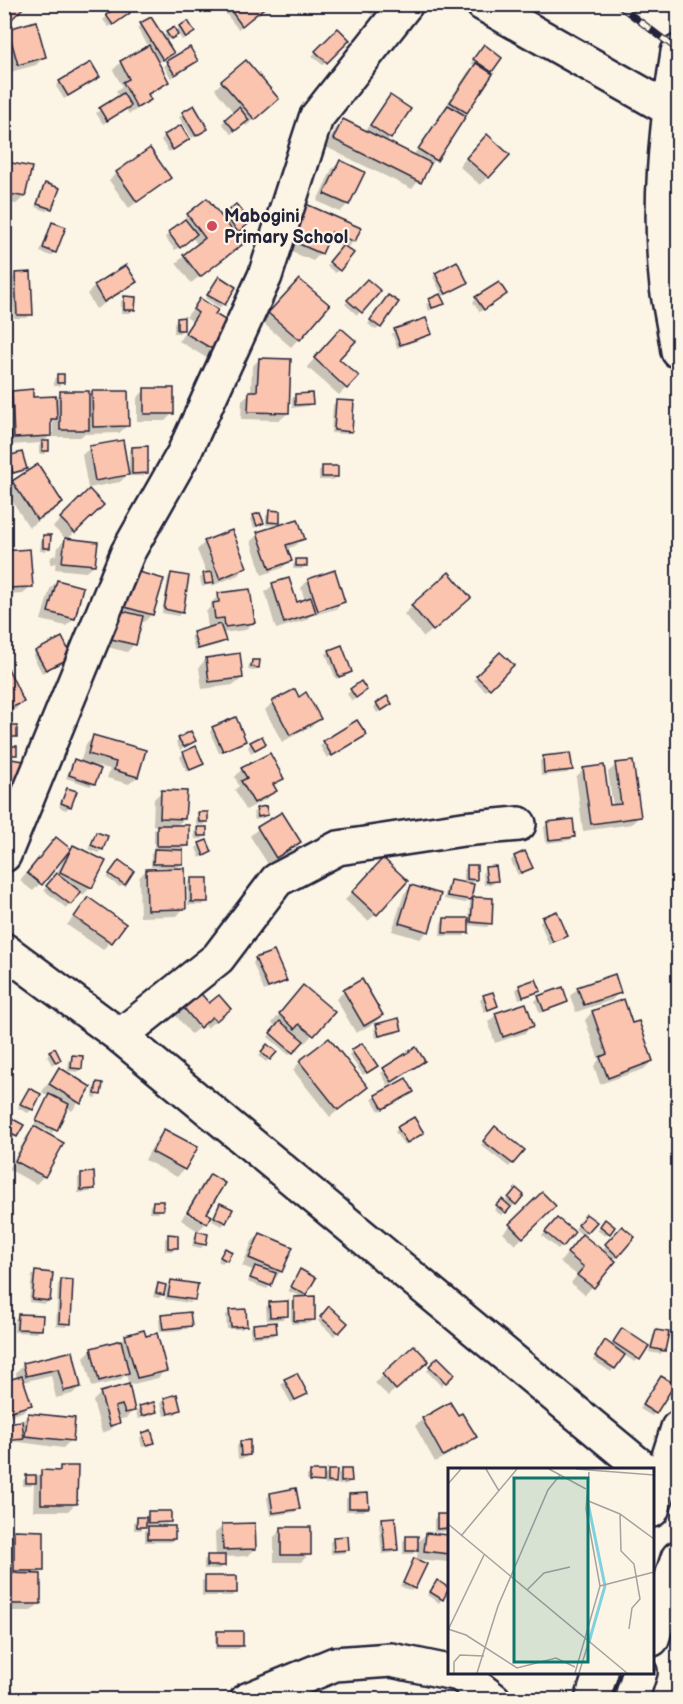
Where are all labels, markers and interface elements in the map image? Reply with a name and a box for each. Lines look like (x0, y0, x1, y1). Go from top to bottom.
place label: Mabogini Primary School (224, 206, 348, 248)
marker: Mabogini Primary School (205, 219, 219, 233)
inset map (448, 1468, 653, 1674)

